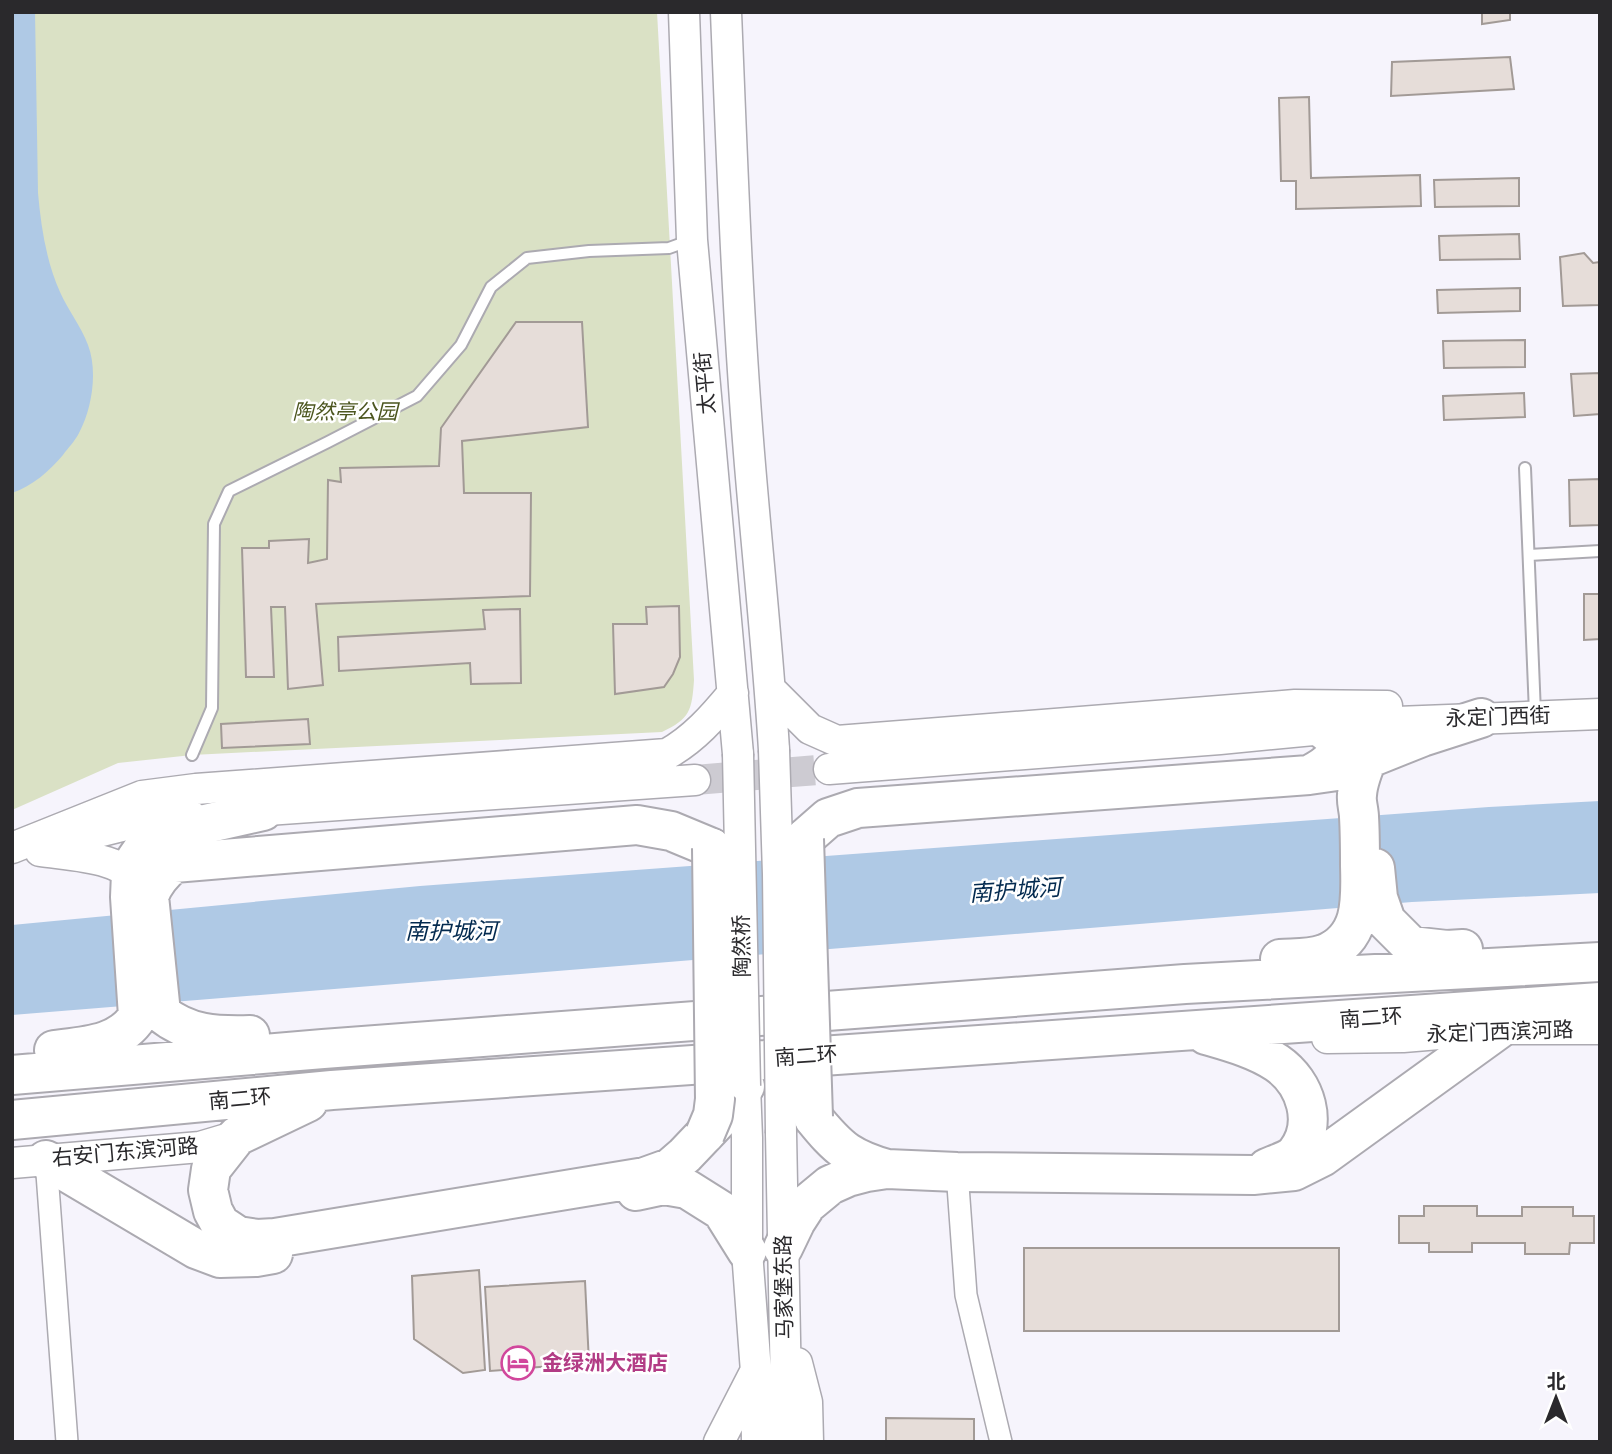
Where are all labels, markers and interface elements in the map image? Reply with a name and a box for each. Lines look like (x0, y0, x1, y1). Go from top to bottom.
street label: 太平街 (689, 350, 721, 416)
park label: 陶然亭公园 (293, 399, 400, 425)
street label: 永定门西街 (1445, 702, 1551, 732)
water label: 南护城河 (968, 873, 1066, 907)
street label: 陶然桥 (728, 914, 756, 978)
water label: 南护城河 (405, 917, 501, 945)
street label: 南二环 (1339, 1003, 1403, 1033)
street label: 永定门西滨河路 (1426, 1016, 1574, 1048)
street label: 南二环 (774, 1041, 838, 1071)
street label: 南二环 (207, 1083, 273, 1115)
street label: 右安门东滨河路 (51, 1133, 199, 1171)
street label: 马家堡东路 (770, 1234, 798, 1340)
hotel icon: 金绿洲大酒店 (499, 1344, 537, 1382)
place label: 金绿洲大酒店 (542, 1350, 668, 1376)
north arrow (1521, 1363, 1591, 1433)
text: 北 (1546, 1370, 1566, 1393)

